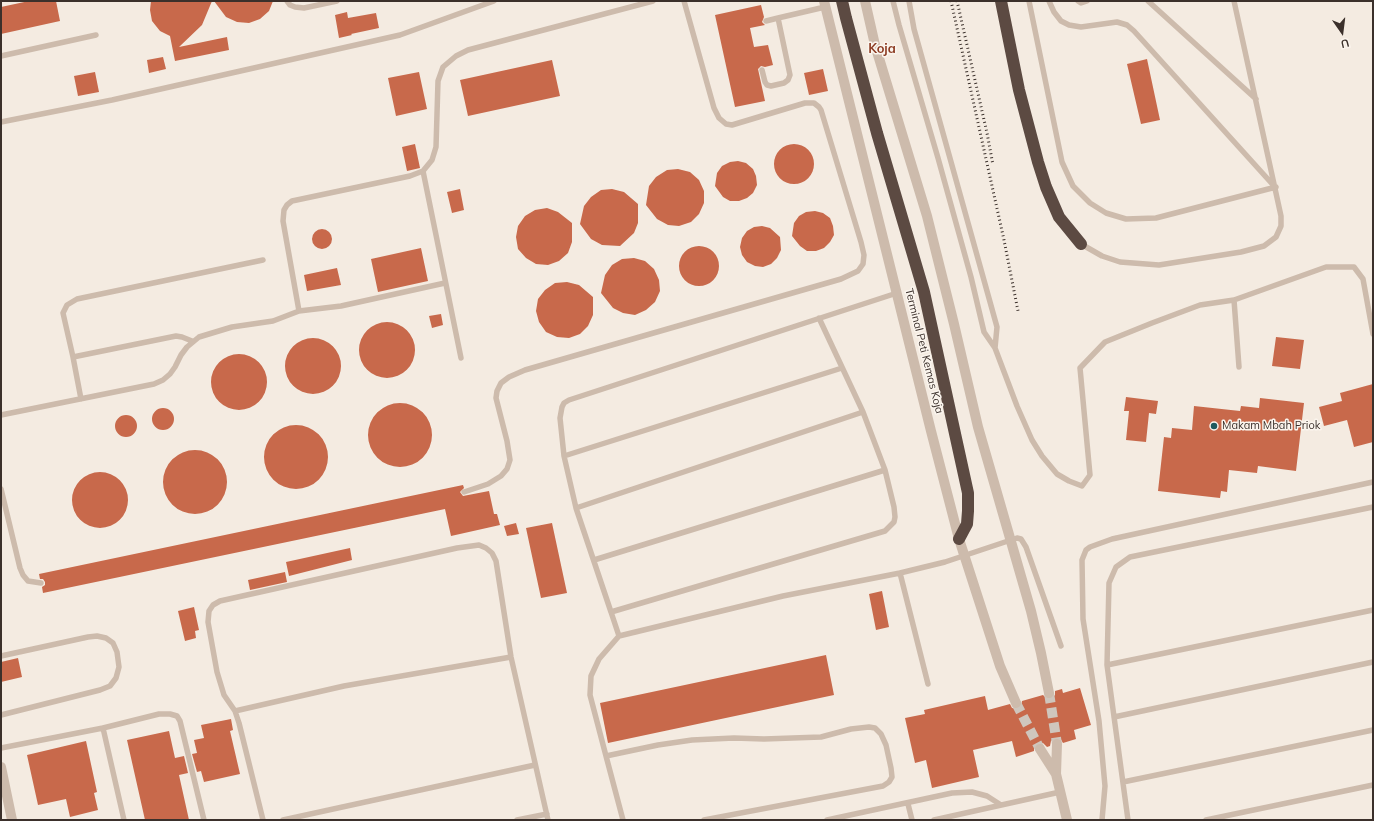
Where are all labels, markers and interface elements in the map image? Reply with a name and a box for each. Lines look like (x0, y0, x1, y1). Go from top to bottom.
north arrow (1322, 12, 1362, 52)
text: U (1339, 36, 1351, 51)
district label: Koja (868, 41, 896, 57)
street label: Terminal Peti Kemas Koja (902, 287, 946, 415)
place label: Makam Mbah Priok (1222, 419, 1320, 433)
marker: Makam Mbah Priok (1209, 421, 1219, 431)

